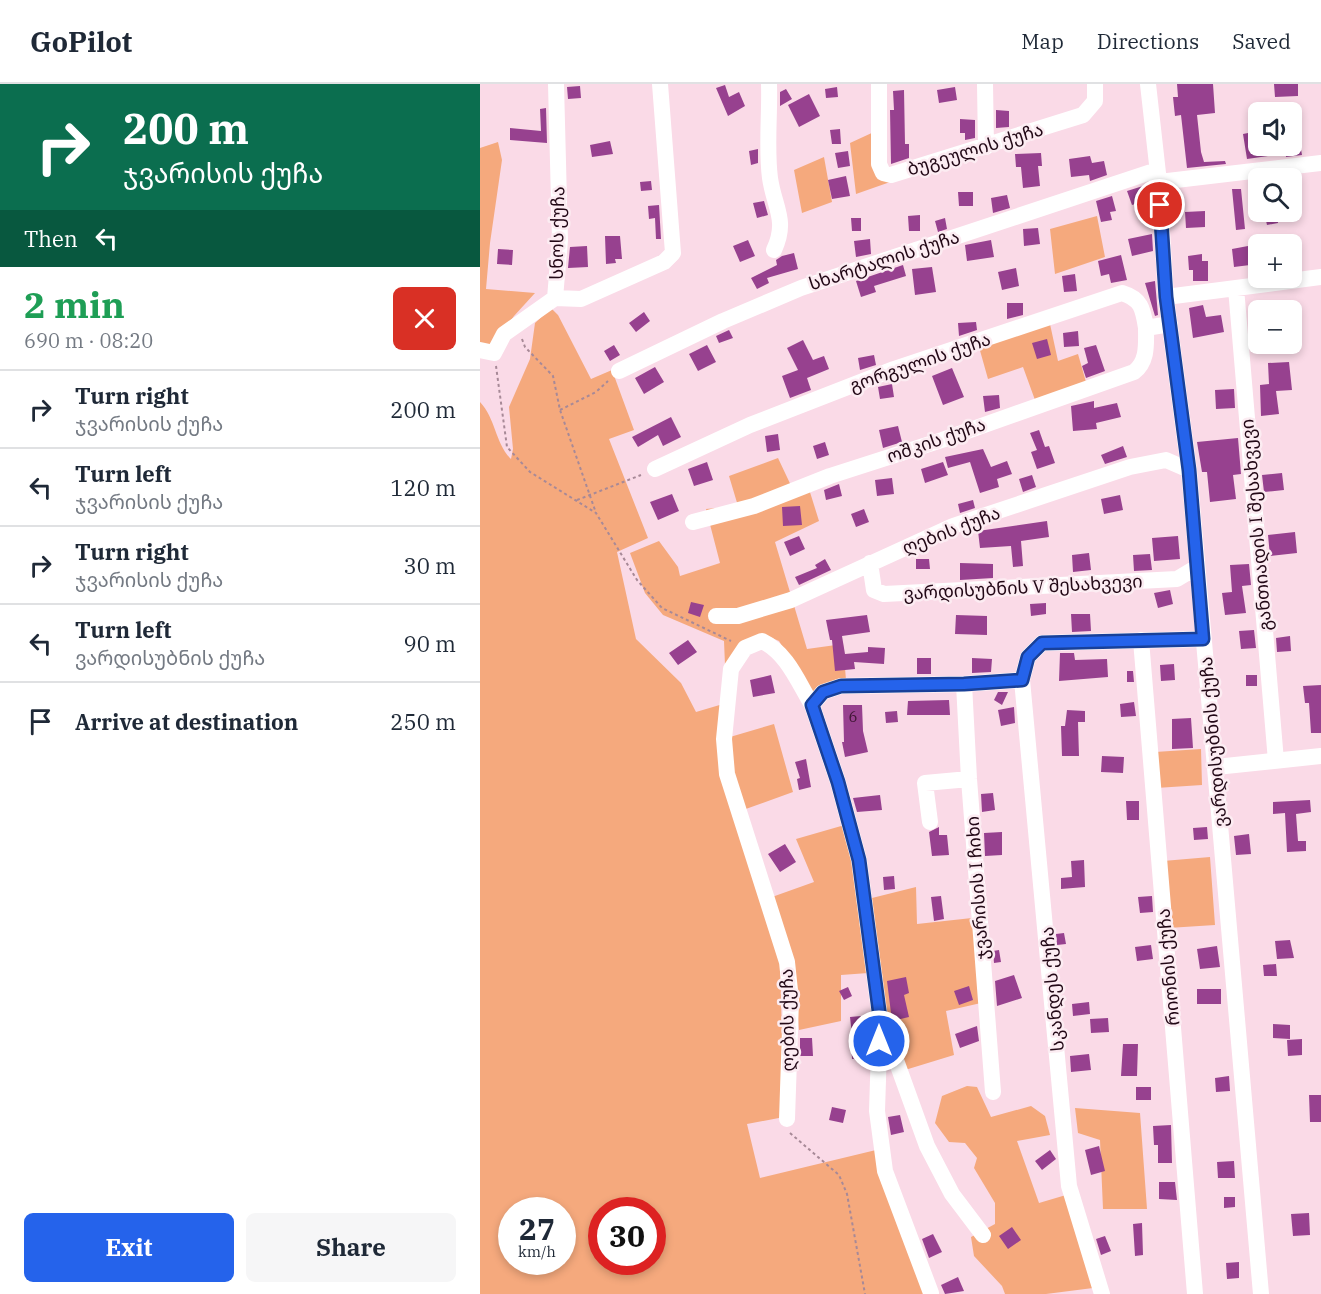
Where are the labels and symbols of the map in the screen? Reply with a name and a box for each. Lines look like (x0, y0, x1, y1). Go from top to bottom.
street label: ბუგეულის ქუჩა (904, 117, 1046, 181)
pin (1134, 179, 1185, 230)
street label: სნოს ქუჩა (545, 186, 569, 280)
street label: სხარტალის ქუჩა (806, 225, 962, 295)
street label: გორგულის ქუჩა (846, 327, 994, 397)
street label: ოშკის ქუჩა (884, 412, 988, 468)
street label: განთიადის I შესახვევი (1235, 418, 1277, 632)
street label: ღების ქუჩა (899, 501, 1003, 559)
street label: ვარდისუბნის V შესახვევი (903, 569, 1143, 605)
street label: ვარდისუბნის ქუჩა (1194, 656, 1232, 828)
house number: 6 (848, 707, 858, 726)
street label: ჯვარისის I ჩიხი (961, 815, 993, 961)
street label: რიონის ქუჩა (1151, 907, 1185, 1027)
street label: სკანდეს ქუჩა (1035, 926, 1069, 1052)
street label: ღების ქუჩა (775, 968, 799, 1072)
position arrow (847, 1009, 911, 1073)
speed limit sign: 30 (588, 1197, 666, 1275)

